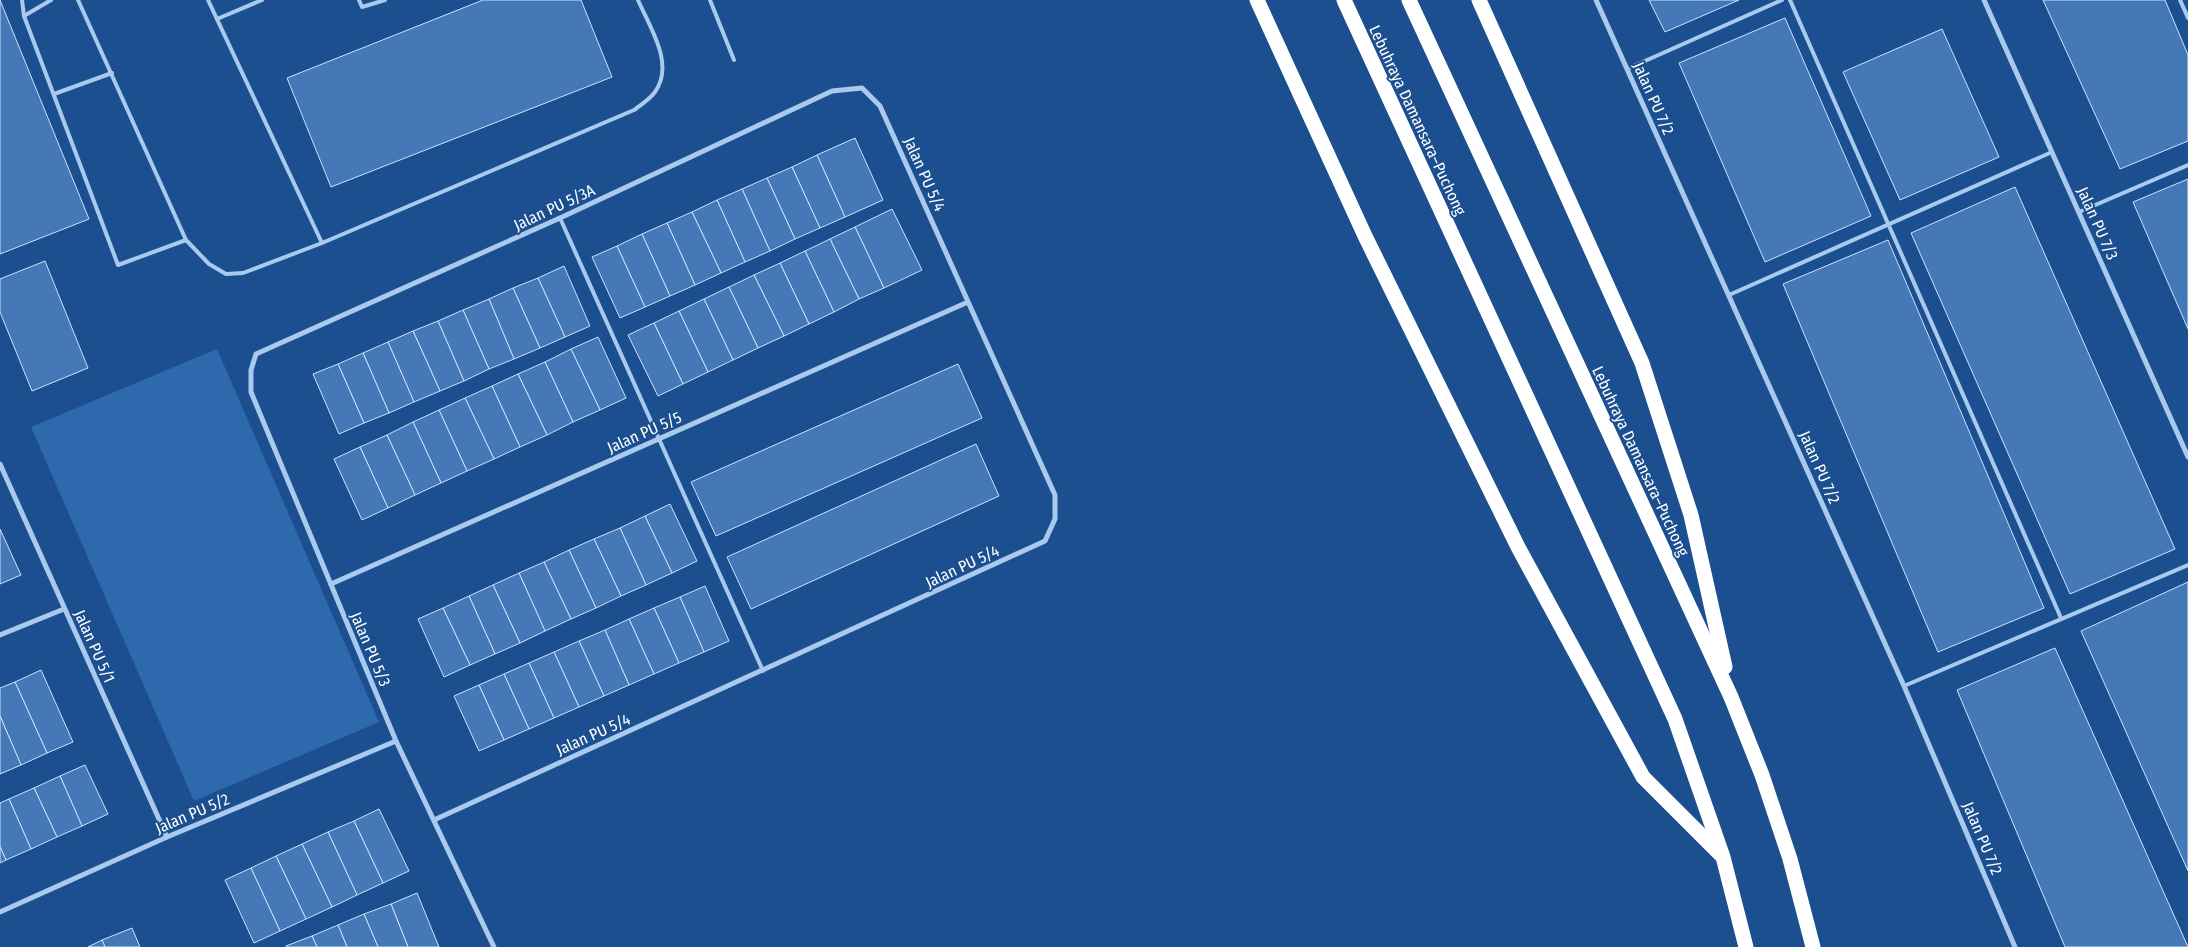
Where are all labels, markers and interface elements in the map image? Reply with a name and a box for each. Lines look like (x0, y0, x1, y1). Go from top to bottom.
street label: Lebuhraya Damansara–Puchong (1365, 22, 1470, 219)
street label: Jalan PU 7/2 (1629, 59, 1678, 137)
street label: Jalan PU 5/4 (900, 134, 949, 214)
street label: Jalan PU 5/3A (511, 180, 598, 235)
street label: Jalan PU 7/3 (2073, 184, 2122, 263)
street label: Lebuhraya Damansara–Puchong (1588, 363, 1693, 560)
street label: Jalan PU 5/5 (604, 408, 684, 457)
street label: Jalan PU 7/2 (1795, 428, 1844, 506)
street label: Jalan PU 5/4 (922, 541, 1002, 592)
street label: Jalan PU 5/1 (70, 607, 119, 685)
street label: Jalan PU 5/3 (346, 609, 395, 689)
street label: Jalan PU 5/4 (553, 710, 633, 759)
street label: Jalan PU 5/2 (152, 789, 232, 838)
street label: Jalan PU 7/2 (1959, 799, 2006, 878)

